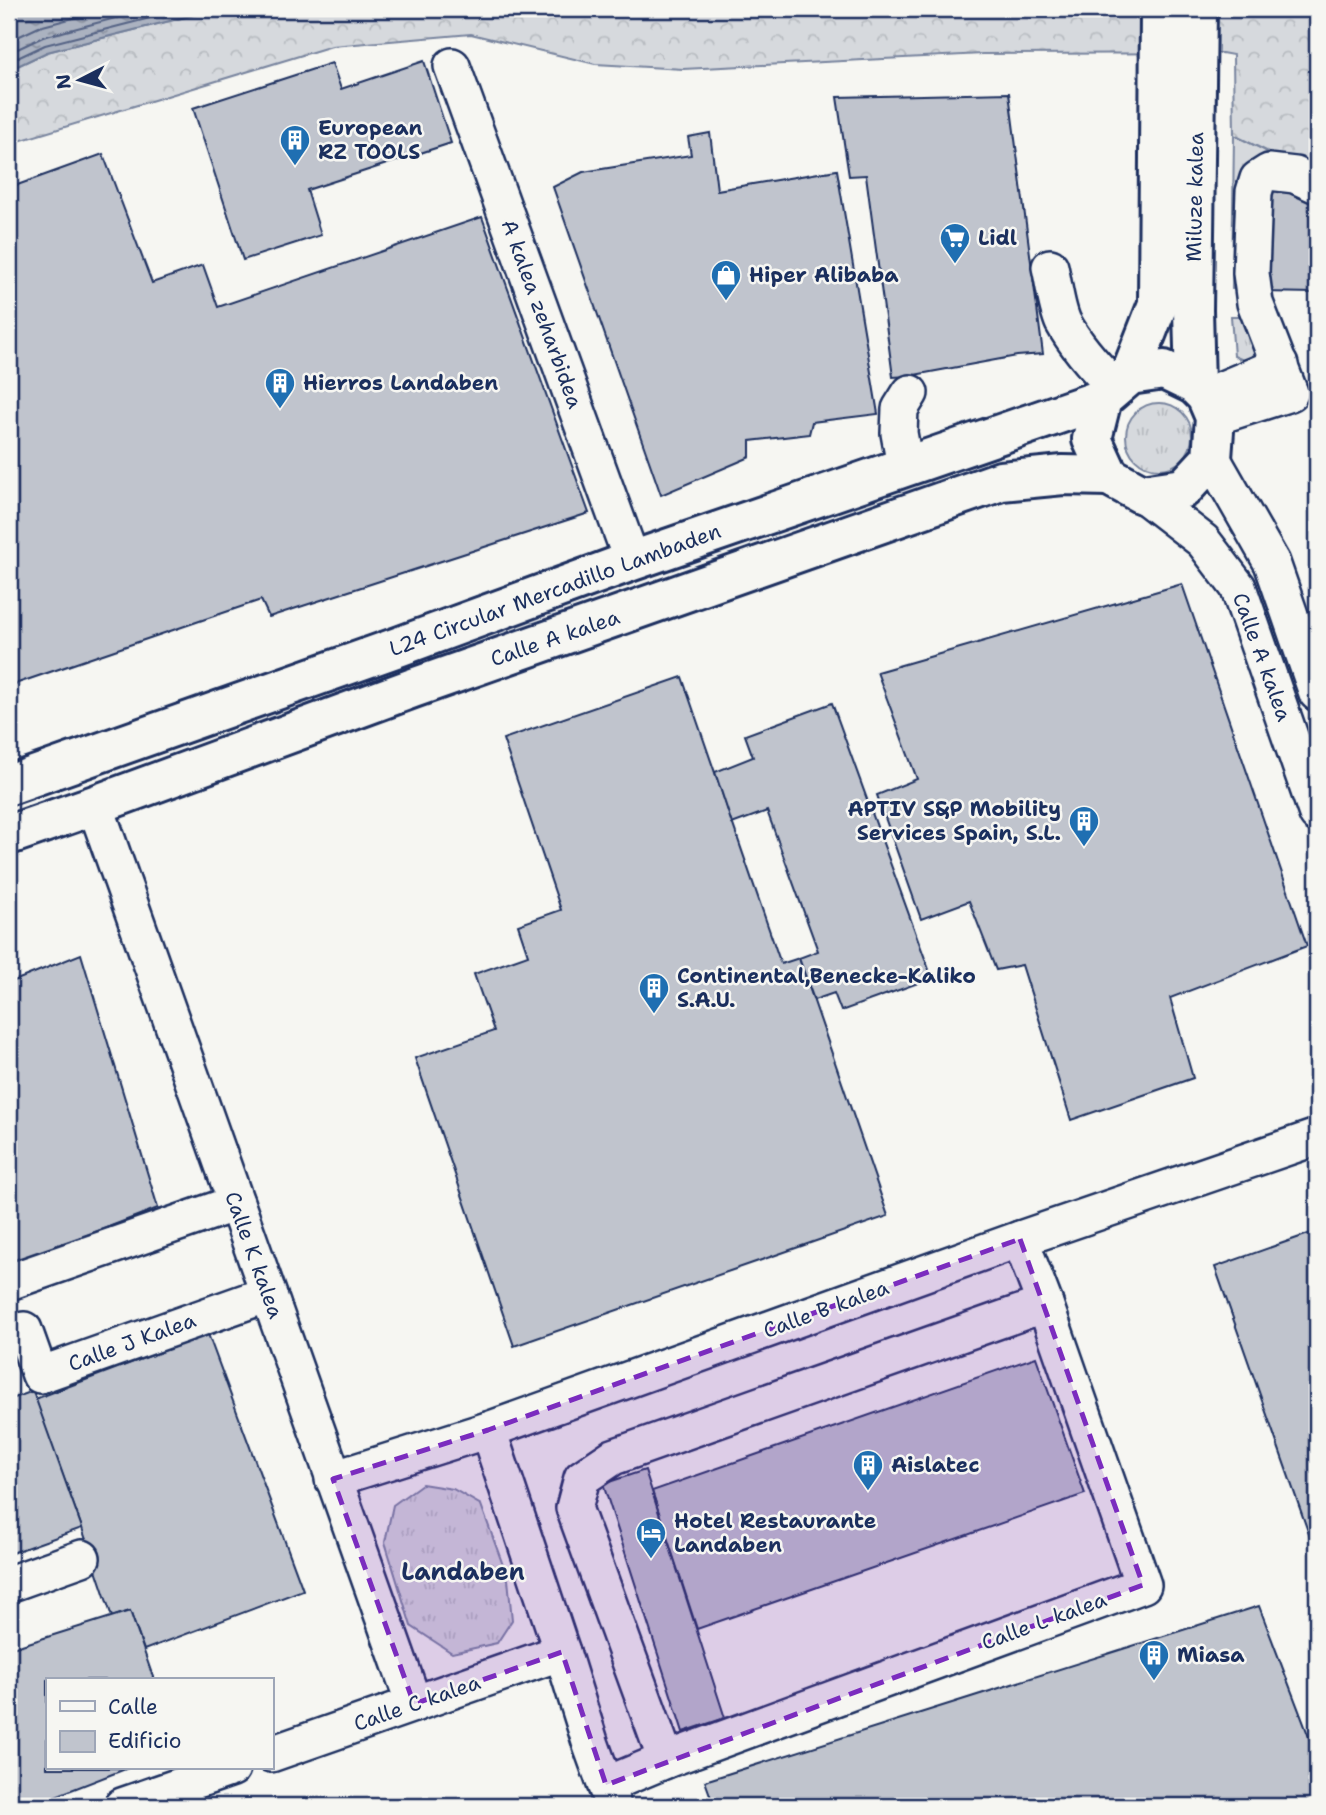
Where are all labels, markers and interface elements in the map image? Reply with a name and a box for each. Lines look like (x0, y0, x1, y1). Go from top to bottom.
north arrow (46, 46, 116, 116)
text: N (50, 73, 77, 91)
place label: European RZ TOOLS (318, 114, 423, 166)
building icon: European RZ TOOLS (278, 123, 312, 167)
street label: Miluze kalea (1180, 132, 1210, 262)
street label: A kalea zeharbidea (495, 216, 589, 412)
supermarket icon: Lidl (938, 221, 972, 265)
place label: Lidl (978, 224, 1017, 252)
shop icon: Hiper Alibaba (709, 258, 743, 302)
place label: Hiper Alibaba (749, 261, 899, 289)
building icon: Hierros Landaben (263, 366, 297, 410)
place label: Hierros Landaben (303, 369, 498, 397)
street label: L24 Circular Mercadillo Lambaden (385, 517, 725, 663)
street label: Calle A kalea (1226, 589, 1298, 725)
street label: Calle A kalea (487, 603, 623, 673)
place label: APTIV S&P Mobility Services Spain, S.L. (848, 795, 1061, 847)
building icon: APTIV S&P Mobility Services Spain, S.L. (1067, 804, 1101, 848)
place label: Continental,Benecke-Kaliko S.A.U. (677, 962, 976, 1014)
building icon: Continental,Benecke-Kaliko S.A.U. (637, 971, 671, 1015)
street label: Calle K kalea (218, 1188, 290, 1322)
street label: Calle B kalea (759, 1273, 893, 1345)
street label: Calle J Kalea (64, 1306, 200, 1378)
building icon: Aislatec (851, 1448, 885, 1492)
place label: Aislatec (891, 1451, 980, 1479)
place label: Hotel Restaurante Landaben (674, 1507, 876, 1559)
hotel icon: Hotel Restaurante Landaben (634, 1516, 668, 1560)
district label: Landaben (401, 1556, 525, 1588)
street label: Calle L kalea (978, 1585, 1110, 1657)
building icon: Miasa (1137, 1638, 1171, 1682)
place label: Miasa (1177, 1641, 1245, 1669)
street label: Calle C kalea (350, 1668, 484, 1738)
legend (46, 1678, 273, 1770)
text: Calle (108, 1693, 158, 1721)
text: Edificio (108, 1727, 181, 1755)

